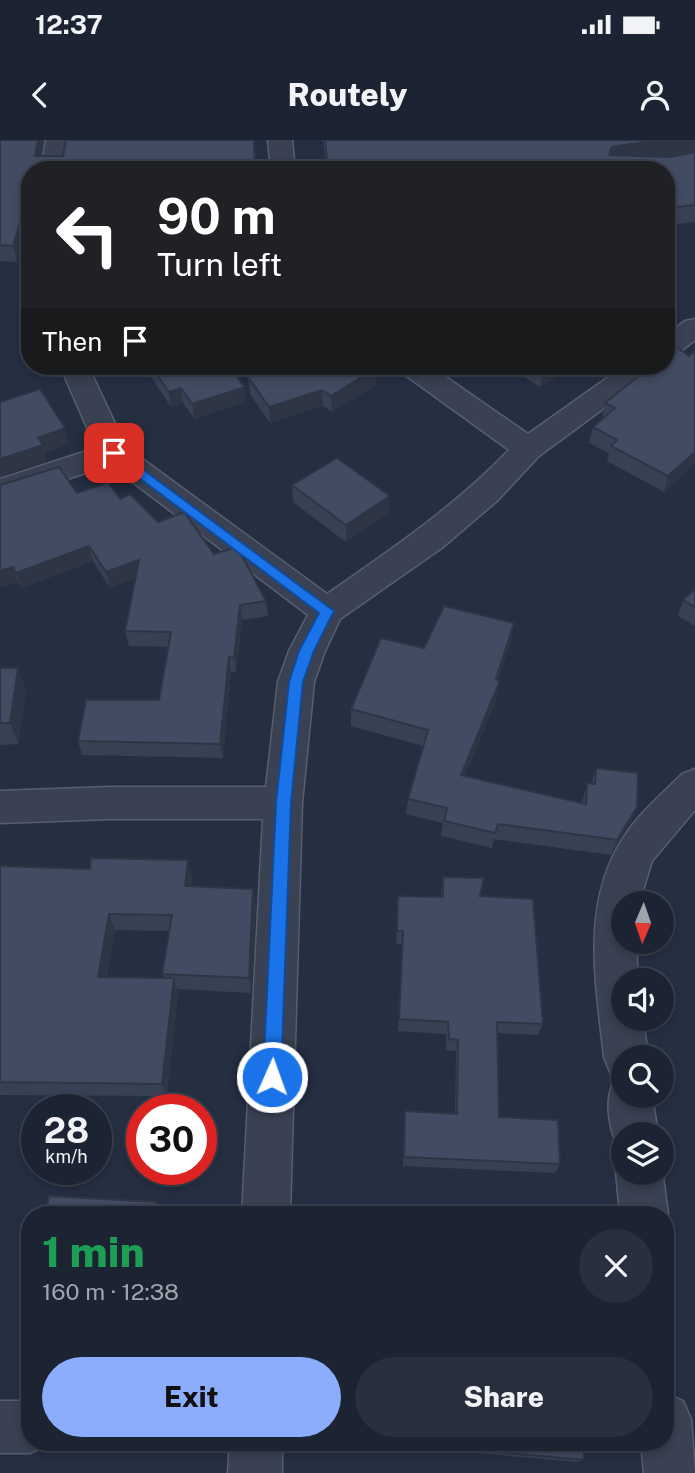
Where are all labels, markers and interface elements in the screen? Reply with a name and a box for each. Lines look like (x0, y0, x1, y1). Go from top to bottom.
text: 12:37 (35, 9, 103, 40)
icon: back (21, 76, 59, 114)
text: Routely (288, 76, 407, 113)
icon: person (636, 76, 674, 114)
text: 90 m (157, 187, 276, 245)
icon: left (42, 189, 133, 280)
text: Turn left (157, 246, 282, 283)
icon: arrive (116, 322, 154, 360)
text: Then (42, 326, 102, 357)
pin (84, 423, 144, 483)
icon: arrive (95, 434, 133, 472)
north arrow (611, 891, 674, 954)
map controls (611, 891, 674, 1185)
button: sound (611, 968, 674, 1031)
position arrow (235, 1040, 309, 1114)
button: search (611, 1045, 674, 1108)
speed limit sign: 30 (126, 1094, 217, 1185)
text: 28 (44, 1110, 89, 1151)
button: layers (611, 1122, 674, 1185)
text: km/h (45, 1146, 88, 1167)
text: 1 min (42, 1227, 145, 1276)
button: close (579, 1229, 653, 1303)
text: 160 m · 12:38 (42, 1278, 179, 1305)
button: Exit (42, 1357, 341, 1437)
button: Share (355, 1357, 653, 1437)

